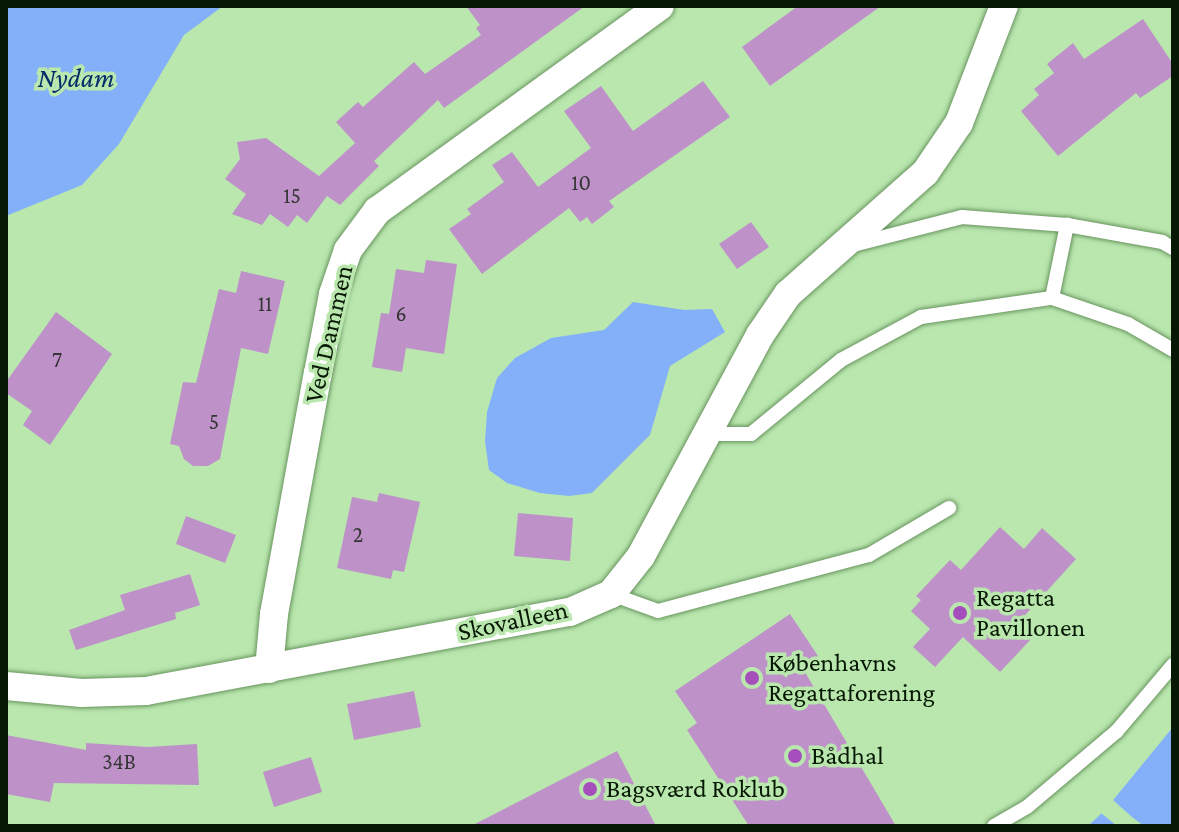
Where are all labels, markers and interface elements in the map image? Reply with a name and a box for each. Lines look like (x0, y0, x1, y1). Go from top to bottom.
water label: Nydam (38, 61, 114, 95)
house number: 10 (571, 170, 591, 196)
house number: 15 (283, 183, 301, 209)
street label: Ved Dammen (298, 262, 360, 406)
house number: 11 (258, 291, 272, 317)
house number: 6 (395, 301, 407, 327)
house number: 7 (52, 347, 62, 373)
house number: 5 (209, 409, 219, 435)
house number: 2 (353, 522, 363, 548)
place label: Regatta Pavillonen (976, 582, 1085, 644)
street label: Skovalleen (455, 594, 571, 648)
marker: Regatta Pavillonen (951, 604, 969, 622)
place label: Københavns Regattaforening (768, 647, 935, 708)
marker: Københavns Regattaforening (743, 669, 761, 687)
place label: Bådhal (811, 740, 884, 772)
marker: Bådhal (786, 747, 804, 765)
house number: 34B (102, 749, 136, 775)
place label: Bagsværd Roklub (606, 773, 785, 805)
marker: Bagsværd Roklub (581, 780, 599, 798)

